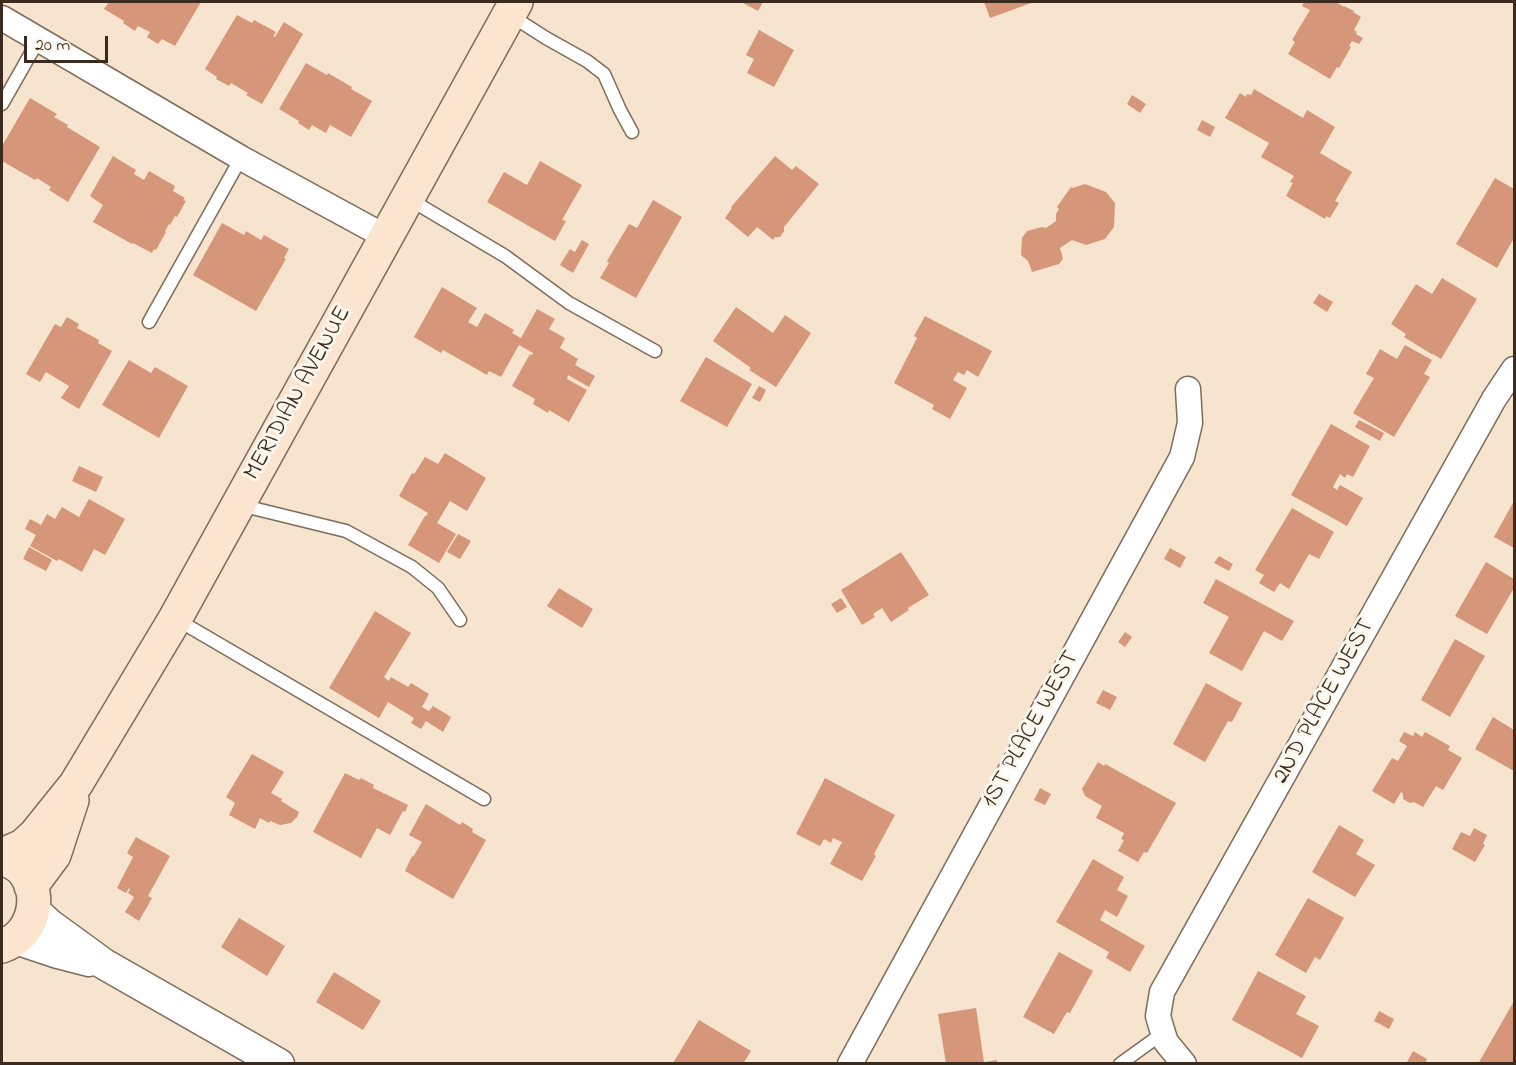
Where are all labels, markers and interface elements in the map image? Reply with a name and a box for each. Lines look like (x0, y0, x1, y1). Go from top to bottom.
scale bar (27, 24, 111, 62)
text: 20 m (35, 33, 70, 59)
street label: MERIDIAN AVENUE (239, 302, 359, 486)
street label: 2ND PLACE WEST (1268, 615, 1382, 789)
street label: 1ST PLACE WEST (977, 647, 1087, 813)

